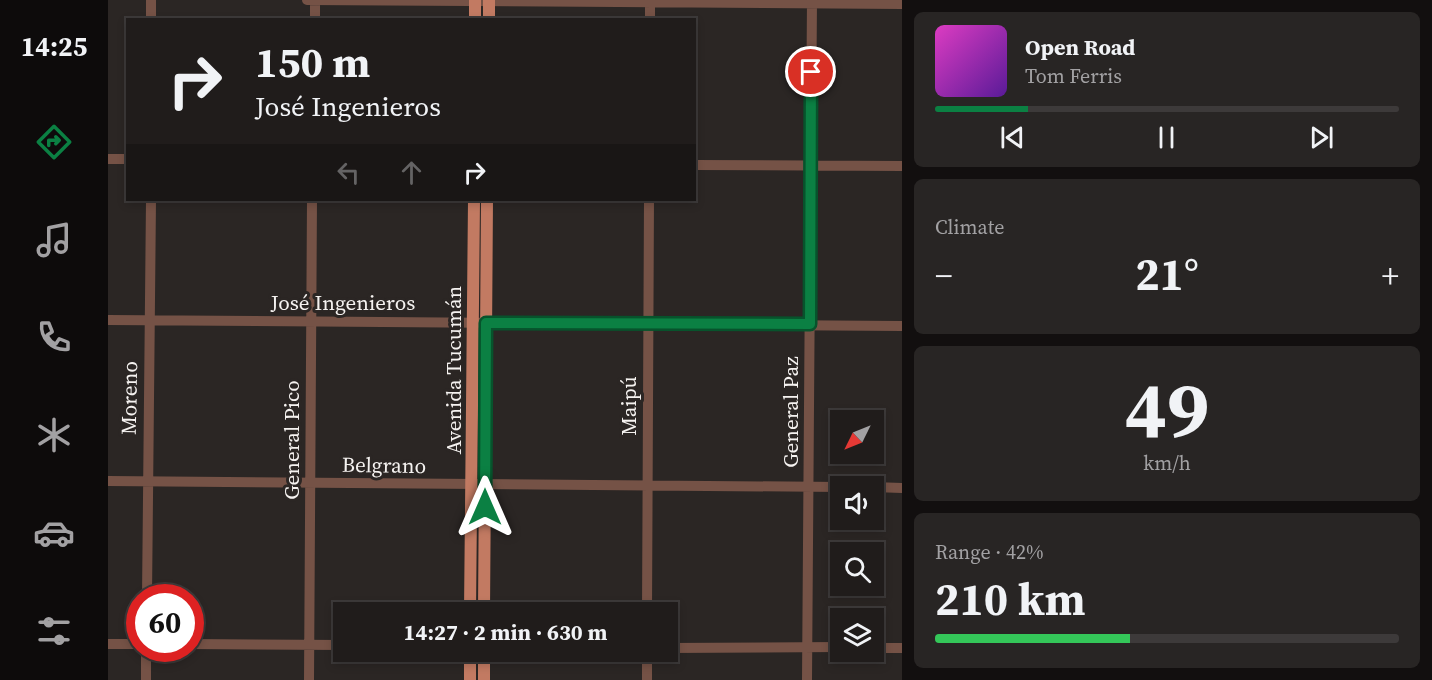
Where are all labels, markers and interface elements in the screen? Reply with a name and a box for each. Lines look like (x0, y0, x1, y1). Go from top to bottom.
text: 14:25 (21, 28, 87, 65)
text: Open Road (1025, 32, 1135, 62)
text: 150 m (255, 33, 370, 91)
icon: right (156, 42, 234, 120)
pin (785, 46, 836, 97)
icon: arrive (794, 55, 827, 88)
text: Tom Ferris (1025, 62, 1122, 90)
text: José Ingenieros (255, 88, 441, 125)
icon: directions (33, 121, 75, 163)
icon: previous (996, 121, 1029, 154)
icon: pause (1150, 121, 1183, 154)
icon: next (1305, 121, 1338, 154)
icon: left (332, 156, 365, 189)
icon: ahead (395, 156, 428, 189)
icon: right (458, 156, 491, 189)
text: Climate (935, 213, 1004, 241)
icon: music (33, 219, 75, 261)
text: 21° (1135, 243, 1199, 305)
text: − (935, 253, 953, 298)
text: + (1381, 253, 1399, 298)
street label: Avenida Tucumán (439, 286, 468, 454)
street label: José Ingenieros (270, 288, 415, 317)
icon: phone (33, 316, 75, 358)
street label: General Paz (776, 356, 805, 468)
text: 49 (1125, 356, 1209, 463)
street label: Moreno (114, 361, 144, 435)
street label: Maipú (614, 376, 643, 436)
street label: General Pico (277, 380, 306, 500)
north arrow (830, 410, 884, 464)
map controls (830, 410, 884, 662)
icon: climate (33, 414, 75, 456)
text: km/h (1143, 449, 1191, 477)
street label: Belgrano (342, 450, 426, 480)
position arrow (453, 475, 517, 539)
button: sound (830, 476, 884, 530)
icon: car (33, 512, 75, 554)
text: Range · 42% (935, 538, 1044, 566)
button: search (830, 542, 884, 596)
text: 210 km (935, 568, 1086, 630)
speed limit sign: 60 (126, 584, 204, 662)
button: layers (830, 608, 884, 662)
icon: filters (33, 610, 75, 652)
text: 14:27 · 2 min · 630 m (404, 617, 607, 647)

